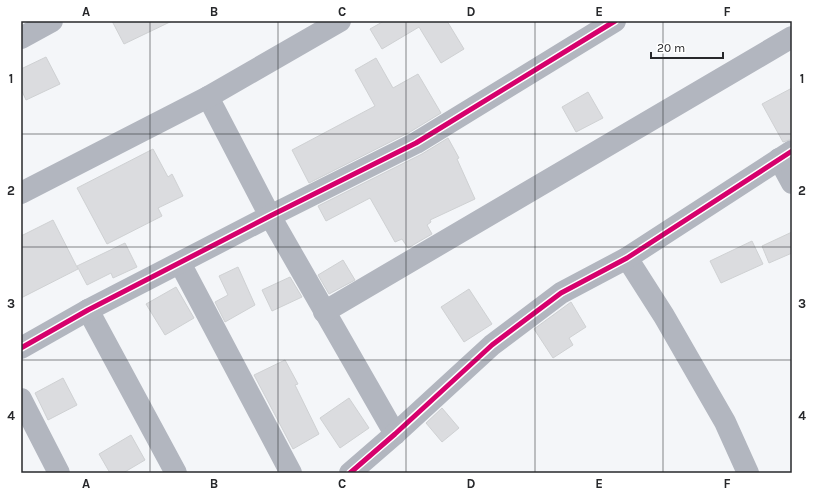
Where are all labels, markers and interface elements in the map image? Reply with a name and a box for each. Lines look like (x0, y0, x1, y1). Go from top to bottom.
text: A (82, 4, 90, 19)
text: B (210, 4, 218, 19)
text: C (338, 4, 346, 19)
text: D (467, 4, 476, 19)
text: E (595, 4, 603, 19)
text: F (723, 4, 731, 19)
scale bar (651, 34, 723, 60)
text: 20 m (657, 41, 685, 55)
text: 1 (9, 71, 13, 86)
text: 1 (800, 71, 804, 86)
text: 2 (7, 183, 15, 198)
text: 2 (798, 183, 806, 198)
text: 3 (7, 296, 15, 311)
text: 3 (798, 296, 806, 311)
text: 4 (7, 408, 15, 423)
text: 4 (798, 408, 806, 423)
text: A (82, 476, 90, 491)
text: B (210, 476, 218, 491)
text: C (338, 476, 346, 491)
text: D (467, 476, 476, 491)
text: E (595, 476, 603, 491)
text: F (723, 476, 731, 491)

